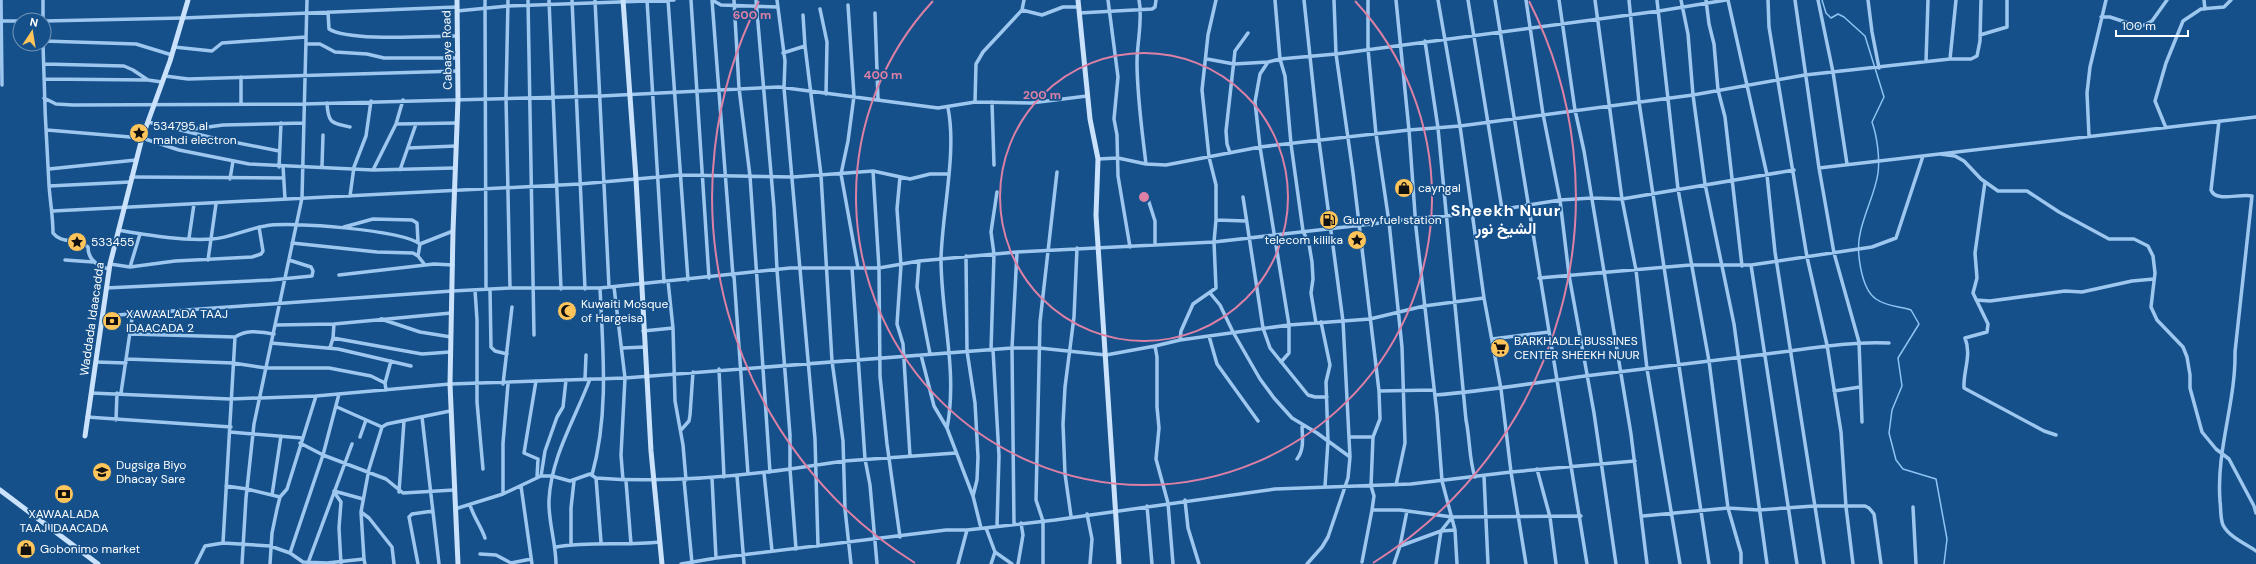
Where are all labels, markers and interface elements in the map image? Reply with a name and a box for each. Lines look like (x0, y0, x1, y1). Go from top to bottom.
text: 600 m (733, 7, 771, 23)
street label: Cabaaye Road (438, 10, 456, 90)
north arrow (12, 12, 52, 52)
scale bar (2116, 12, 2188, 38)
text: N (29, 15, 39, 30)
text: 100 m (2122, 18, 2156, 34)
text: 400 m (864, 67, 902, 83)
text: 200 m (1023, 87, 1061, 103)
place label: 534795 al mahdi electron (153, 118, 237, 148)
place icon: 534795 al mahdi electron (128, 122, 150, 144)
shop icon: cayngal (1393, 177, 1415, 199)
place label: cayngal (1418, 180, 1461, 196)
centre of rings (1137, 190, 1151, 204)
district label: Sheekh Nuur الشيخ نور (1451, 200, 1561, 240)
fuel station icon: Gurey fuel station (1318, 209, 1340, 231)
place label: Gurey fuel station (1343, 212, 1442, 228)
place icon: telecom kililka (1346, 229, 1368, 251)
place icon: 533455 (66, 231, 88, 253)
place label: telecom kililka (1265, 232, 1343, 248)
place label: 533455 (91, 234, 134, 250)
street label: Waddada Idaacadda (76, 261, 108, 377)
place label: Kuwaiti Mosque of Hargeisa (581, 296, 668, 326)
mosque icon: Kuwaiti Mosque of Hargeisa (556, 300, 578, 322)
place label: XAWAALADA TAAJ IDAACADA 2 (126, 306, 228, 336)
bank icon: XAWAALADA TAAJ IDAACADA 2 (101, 310, 123, 332)
place label: BARKHADLE BUSSINES CENTER SHEEKH NUUR (1514, 333, 1640, 363)
supermarket icon: BARKHADLE BUSSINES CENTER SHEEKH NUUR (1489, 337, 1511, 359)
place label: Dugsiga Biyo Dhacay Sare (116, 457, 187, 487)
school or university icon: Dugsiga Biyo Dhacay Sare (91, 461, 113, 483)
bank icon: XAWAALADA TAAJ IDAACADA (53, 483, 75, 505)
place label: XAWAALADA TAAJ IDAACADA (20, 506, 108, 536)
shop icon: Gobonimo market (15, 538, 37, 560)
place label: Gobonimo market (40, 541, 140, 557)

